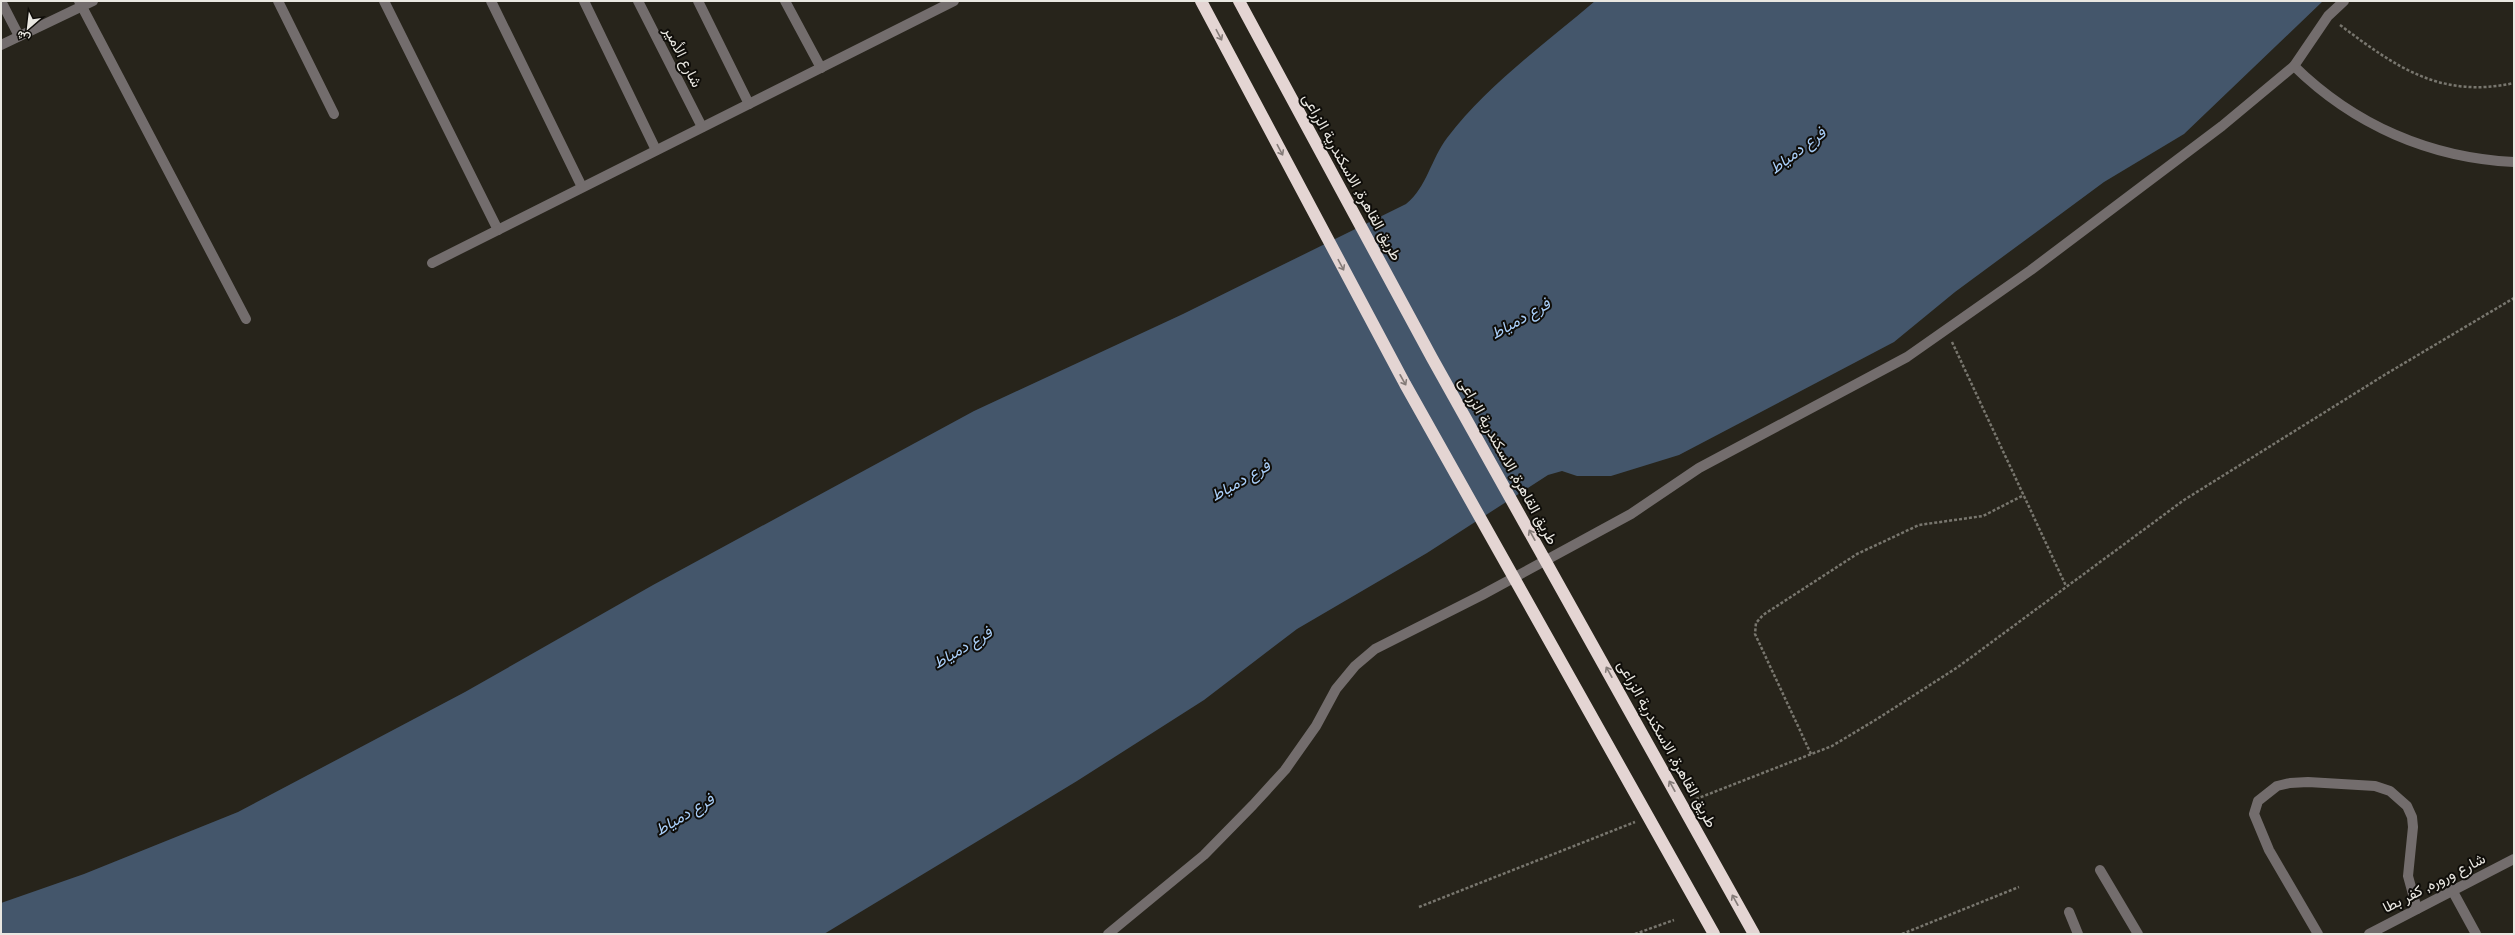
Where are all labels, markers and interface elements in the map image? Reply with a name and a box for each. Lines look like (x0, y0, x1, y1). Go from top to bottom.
north arrow (8, 8, 48, 48)
street label: شارع الأمير (658, 22, 707, 91)
text: ش (14, 28, 32, 46)
one-way arrow (1216, 29, 1224, 41)
street label: طريق القاهرة, الاسكندرية الزراعى (1298, 90, 1407, 264)
water label: فرع دمياط (1765, 122, 1831, 179)
one-way arrow (1277, 144, 1285, 156)
one-way arrow (1338, 259, 1346, 271)
water label: فرع دمياط (1487, 293, 1555, 345)
one-way arrow (1399, 374, 1407, 386)
street label: طريق القاهرة, الاسكندرية الزراعى (1454, 374, 1563, 548)
water label: فرع دمياط (1207, 455, 1275, 507)
one-way arrow (1527, 529, 1535, 541)
water label: فرع دمياط (929, 621, 997, 674)
street label: طريق القاهرة, الاسكندرية الزراعى (1613, 657, 1722, 831)
one-way arrow (1605, 666, 1612, 678)
one-way arrow (1667, 780, 1675, 792)
water label: فرع دمياط (651, 788, 719, 841)
street label: شارع وروره, كفر بطا (2379, 848, 2489, 918)
one-way arrow (1730, 894, 1738, 906)

